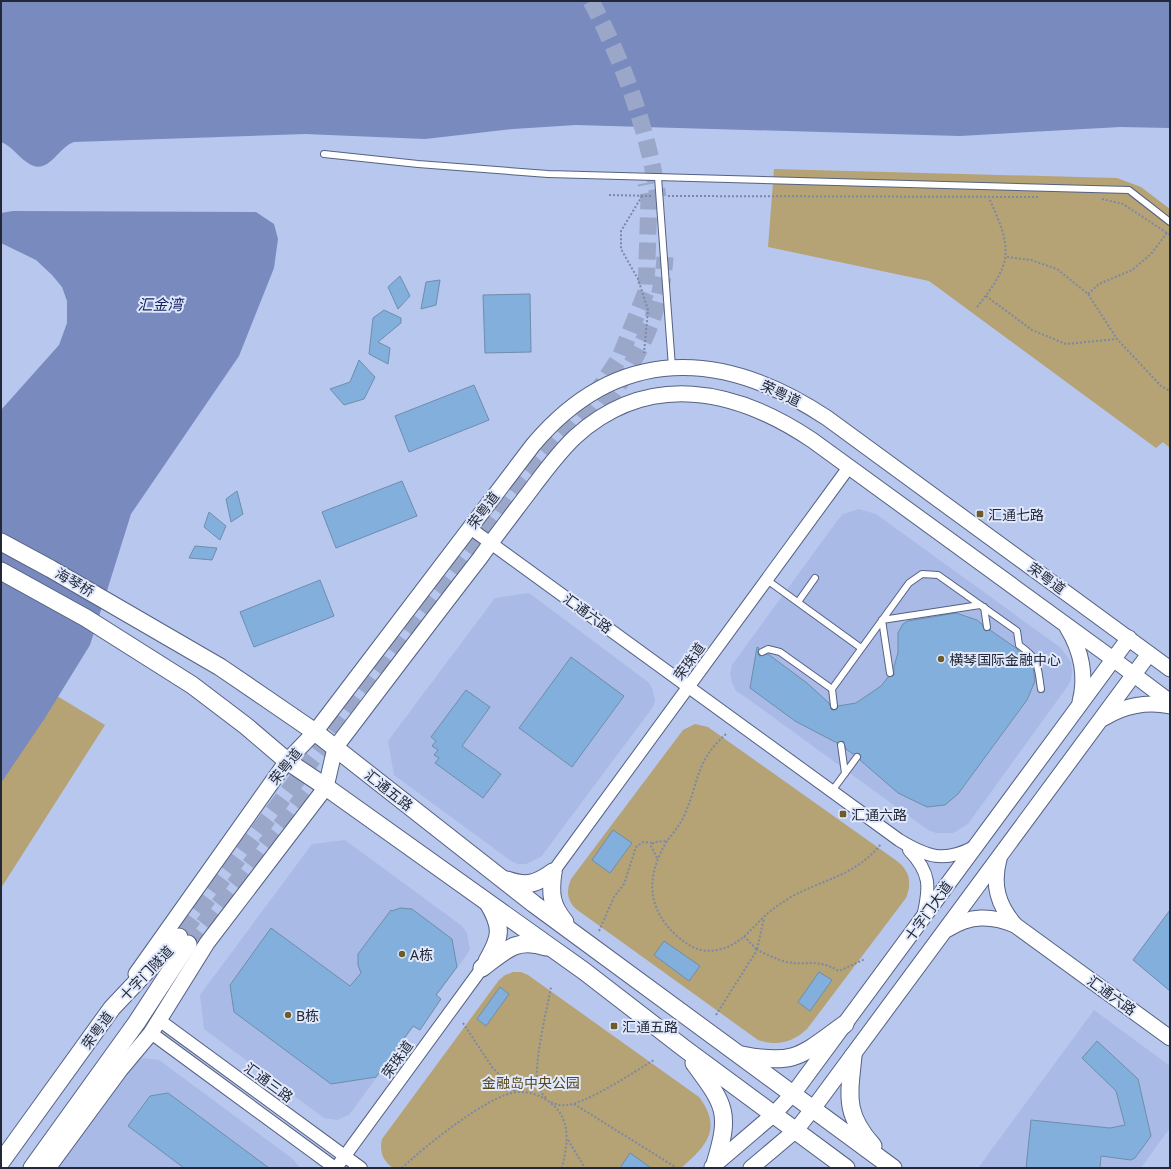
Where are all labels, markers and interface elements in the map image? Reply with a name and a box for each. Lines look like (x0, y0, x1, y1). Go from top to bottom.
water label: 汇金湾 (137, 294, 185, 314)
street label: 荣粤道 (758, 376, 804, 410)
street label: 荣粤道 (463, 488, 503, 532)
place label: 汇通七路 (988, 505, 1044, 524)
marker: 汇通七路 (975, 509, 985, 519)
street label: 荣粤道 (1024, 558, 1070, 598)
street label: 海琴桥 (52, 563, 98, 601)
street label: 汇通六路 (560, 589, 616, 637)
street label: 荣珠道 (669, 638, 709, 684)
place label: 横琴国际金融中心 (949, 650, 1061, 669)
marker: 横琴国际金融中心 (936, 654, 946, 664)
street label: 荣粤道 (264, 744, 306, 788)
street label: 汇通五路 (361, 765, 417, 815)
place label: 汇通六路 (851, 805, 907, 824)
marker: 汇通六路 (838, 809, 848, 819)
street label: 十字门大道 (900, 877, 956, 945)
street label: 十字门隧道 (115, 941, 177, 1005)
place label: A栋 (410, 945, 433, 964)
marker: A栋 (397, 949, 407, 959)
street label: 汇通六路 (1084, 971, 1140, 1019)
place label: B栋 (296, 1006, 319, 1025)
street label: 荣粤道 (77, 1007, 117, 1053)
marker: B栋 (283, 1010, 293, 1020)
place label: 汇通五路 (622, 1017, 678, 1036)
marker: 汇通五路 (609, 1021, 619, 1031)
street label: 荣珠道 (377, 1036, 417, 1082)
street label: 汇通三路 (241, 1058, 297, 1106)
park label: 金融岛中央公园 (482, 1073, 580, 1092)

